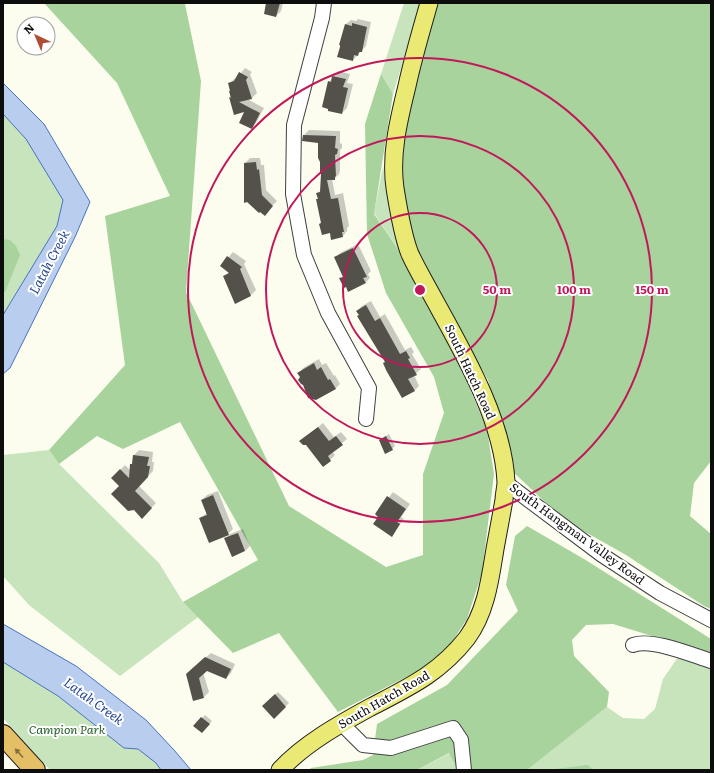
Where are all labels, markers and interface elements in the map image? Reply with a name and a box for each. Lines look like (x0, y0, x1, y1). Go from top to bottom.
north arrow (16, 16, 56, 56)
text: N (19, 19, 37, 37)
water label: Latah Creek (24, 226, 74, 297)
text: 50 m (483, 280, 511, 298)
text: 100 m (557, 280, 591, 298)
text: 150 m (635, 280, 669, 298)
centre of rings (413, 283, 427, 297)
street label: South Hatch Road (441, 321, 501, 423)
street label: South Hangman Valley Road (506, 478, 649, 589)
street label: South Hatch Road (334, 665, 433, 733)
water label: Latah Creek (60, 672, 129, 729)
park label: Campion Park (29, 720, 106, 738)
one-way arrow (14, 747, 23, 758)

